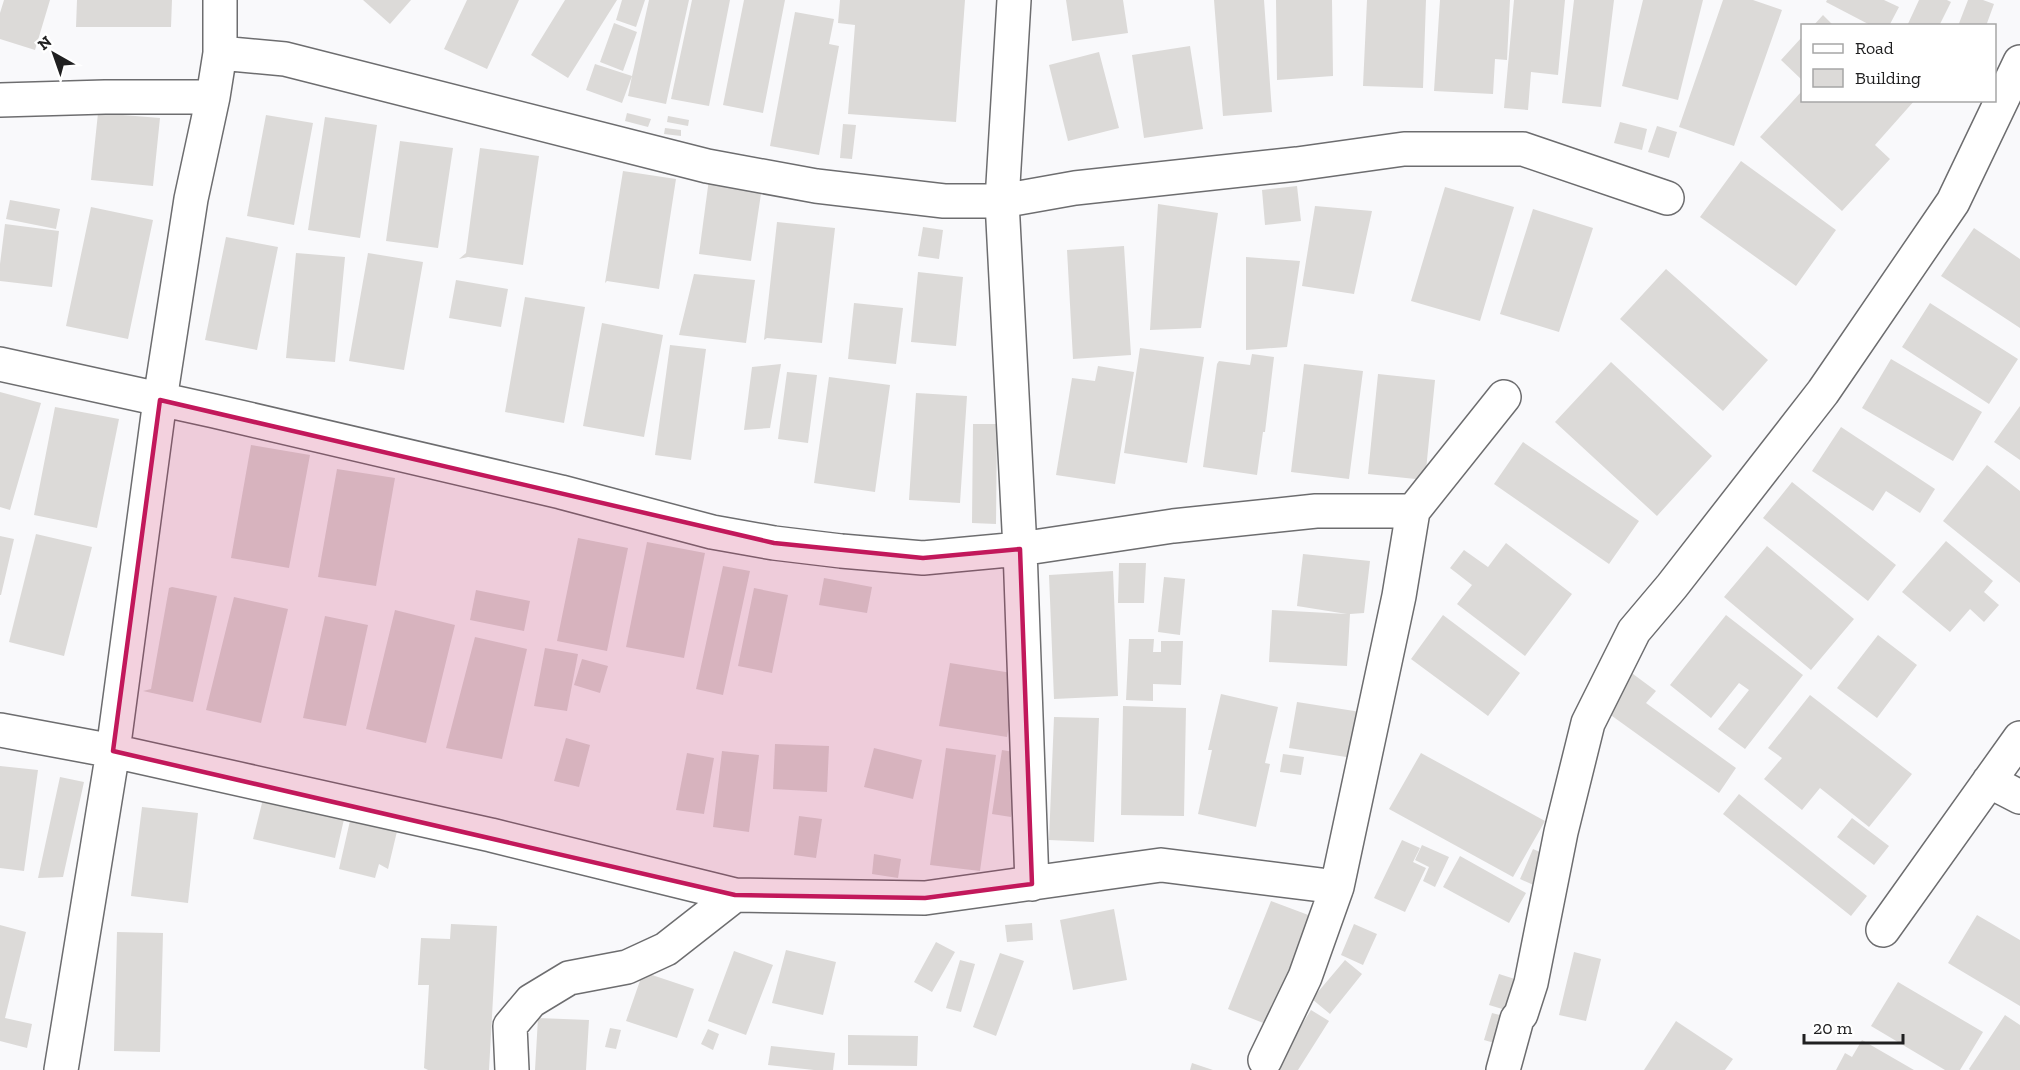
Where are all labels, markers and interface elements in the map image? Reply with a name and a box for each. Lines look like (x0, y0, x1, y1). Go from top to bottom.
north arrow (24, 24, 84, 84)
legend (1801, 24, 1996, 102)
text: N (34, 32, 55, 54)
text: Road (1855, 37, 1894, 59)
text: Building (1855, 67, 1921, 89)
scale bar (1804, 1007, 1903, 1045)
text: 20 m (1813, 1017, 1853, 1039)

